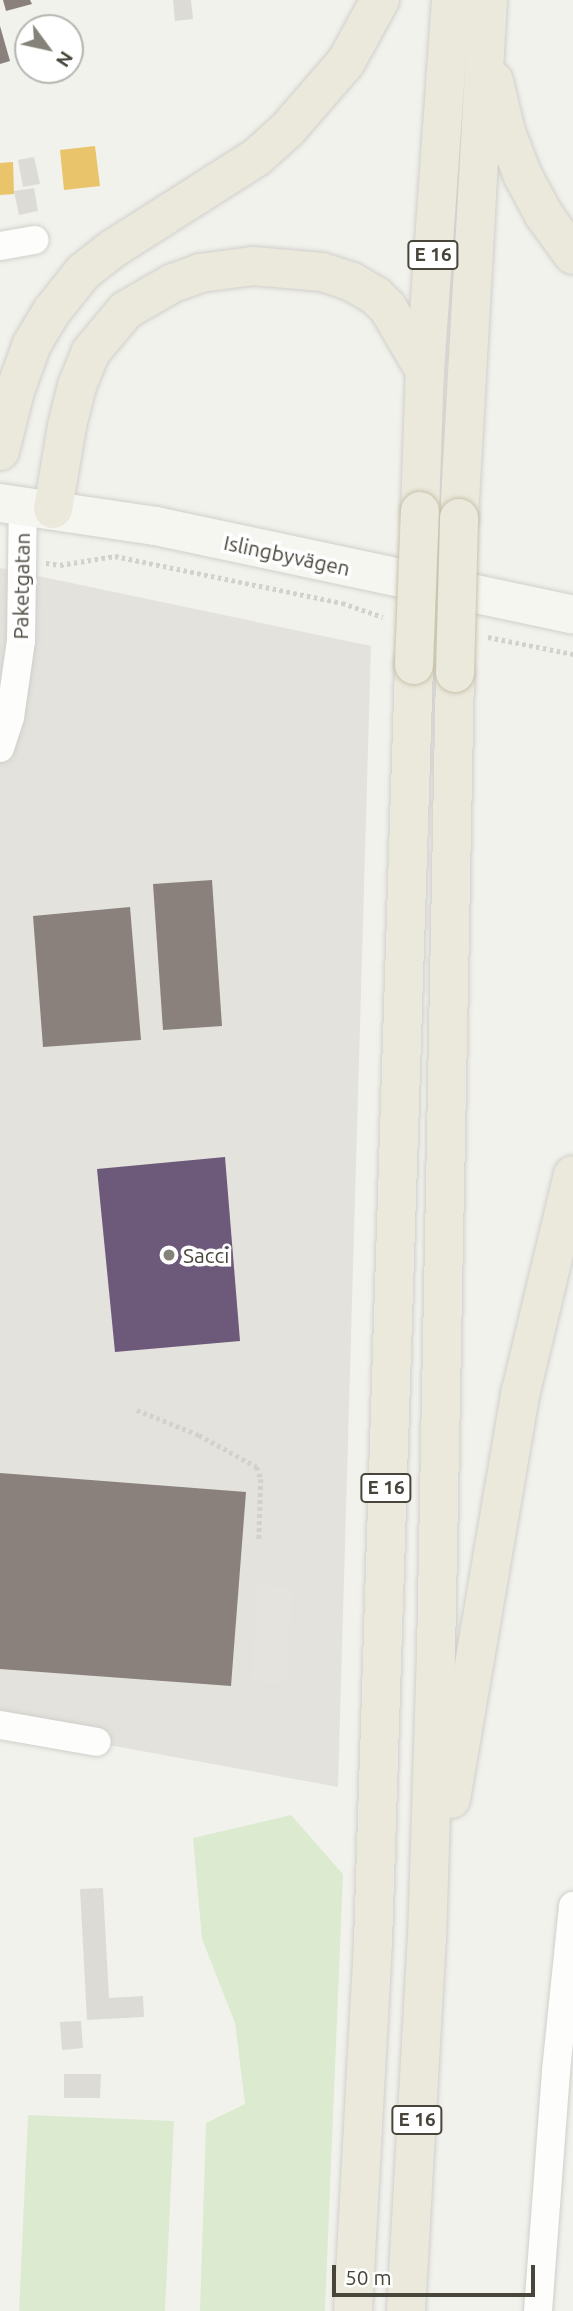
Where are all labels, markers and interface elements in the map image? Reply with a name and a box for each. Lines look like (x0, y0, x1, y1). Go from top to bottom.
north arrow (14, 14, 84, 84)
text: N (52, 47, 78, 71)
road number: E 16 (407, 240, 459, 270)
street label: Islingbyvägen (222, 529, 352, 581)
street label: Paketgatan (7, 532, 35, 640)
place label: Sacci (183, 1242, 229, 1268)
marker: Sacci (161, 1247, 177, 1263)
road number: E 16 (360, 1472, 412, 1504)
road number: E 16 (391, 2104, 443, 2136)
scale bar (335, 2252, 538, 2296)
text: 50 m (345, 2265, 392, 2289)

